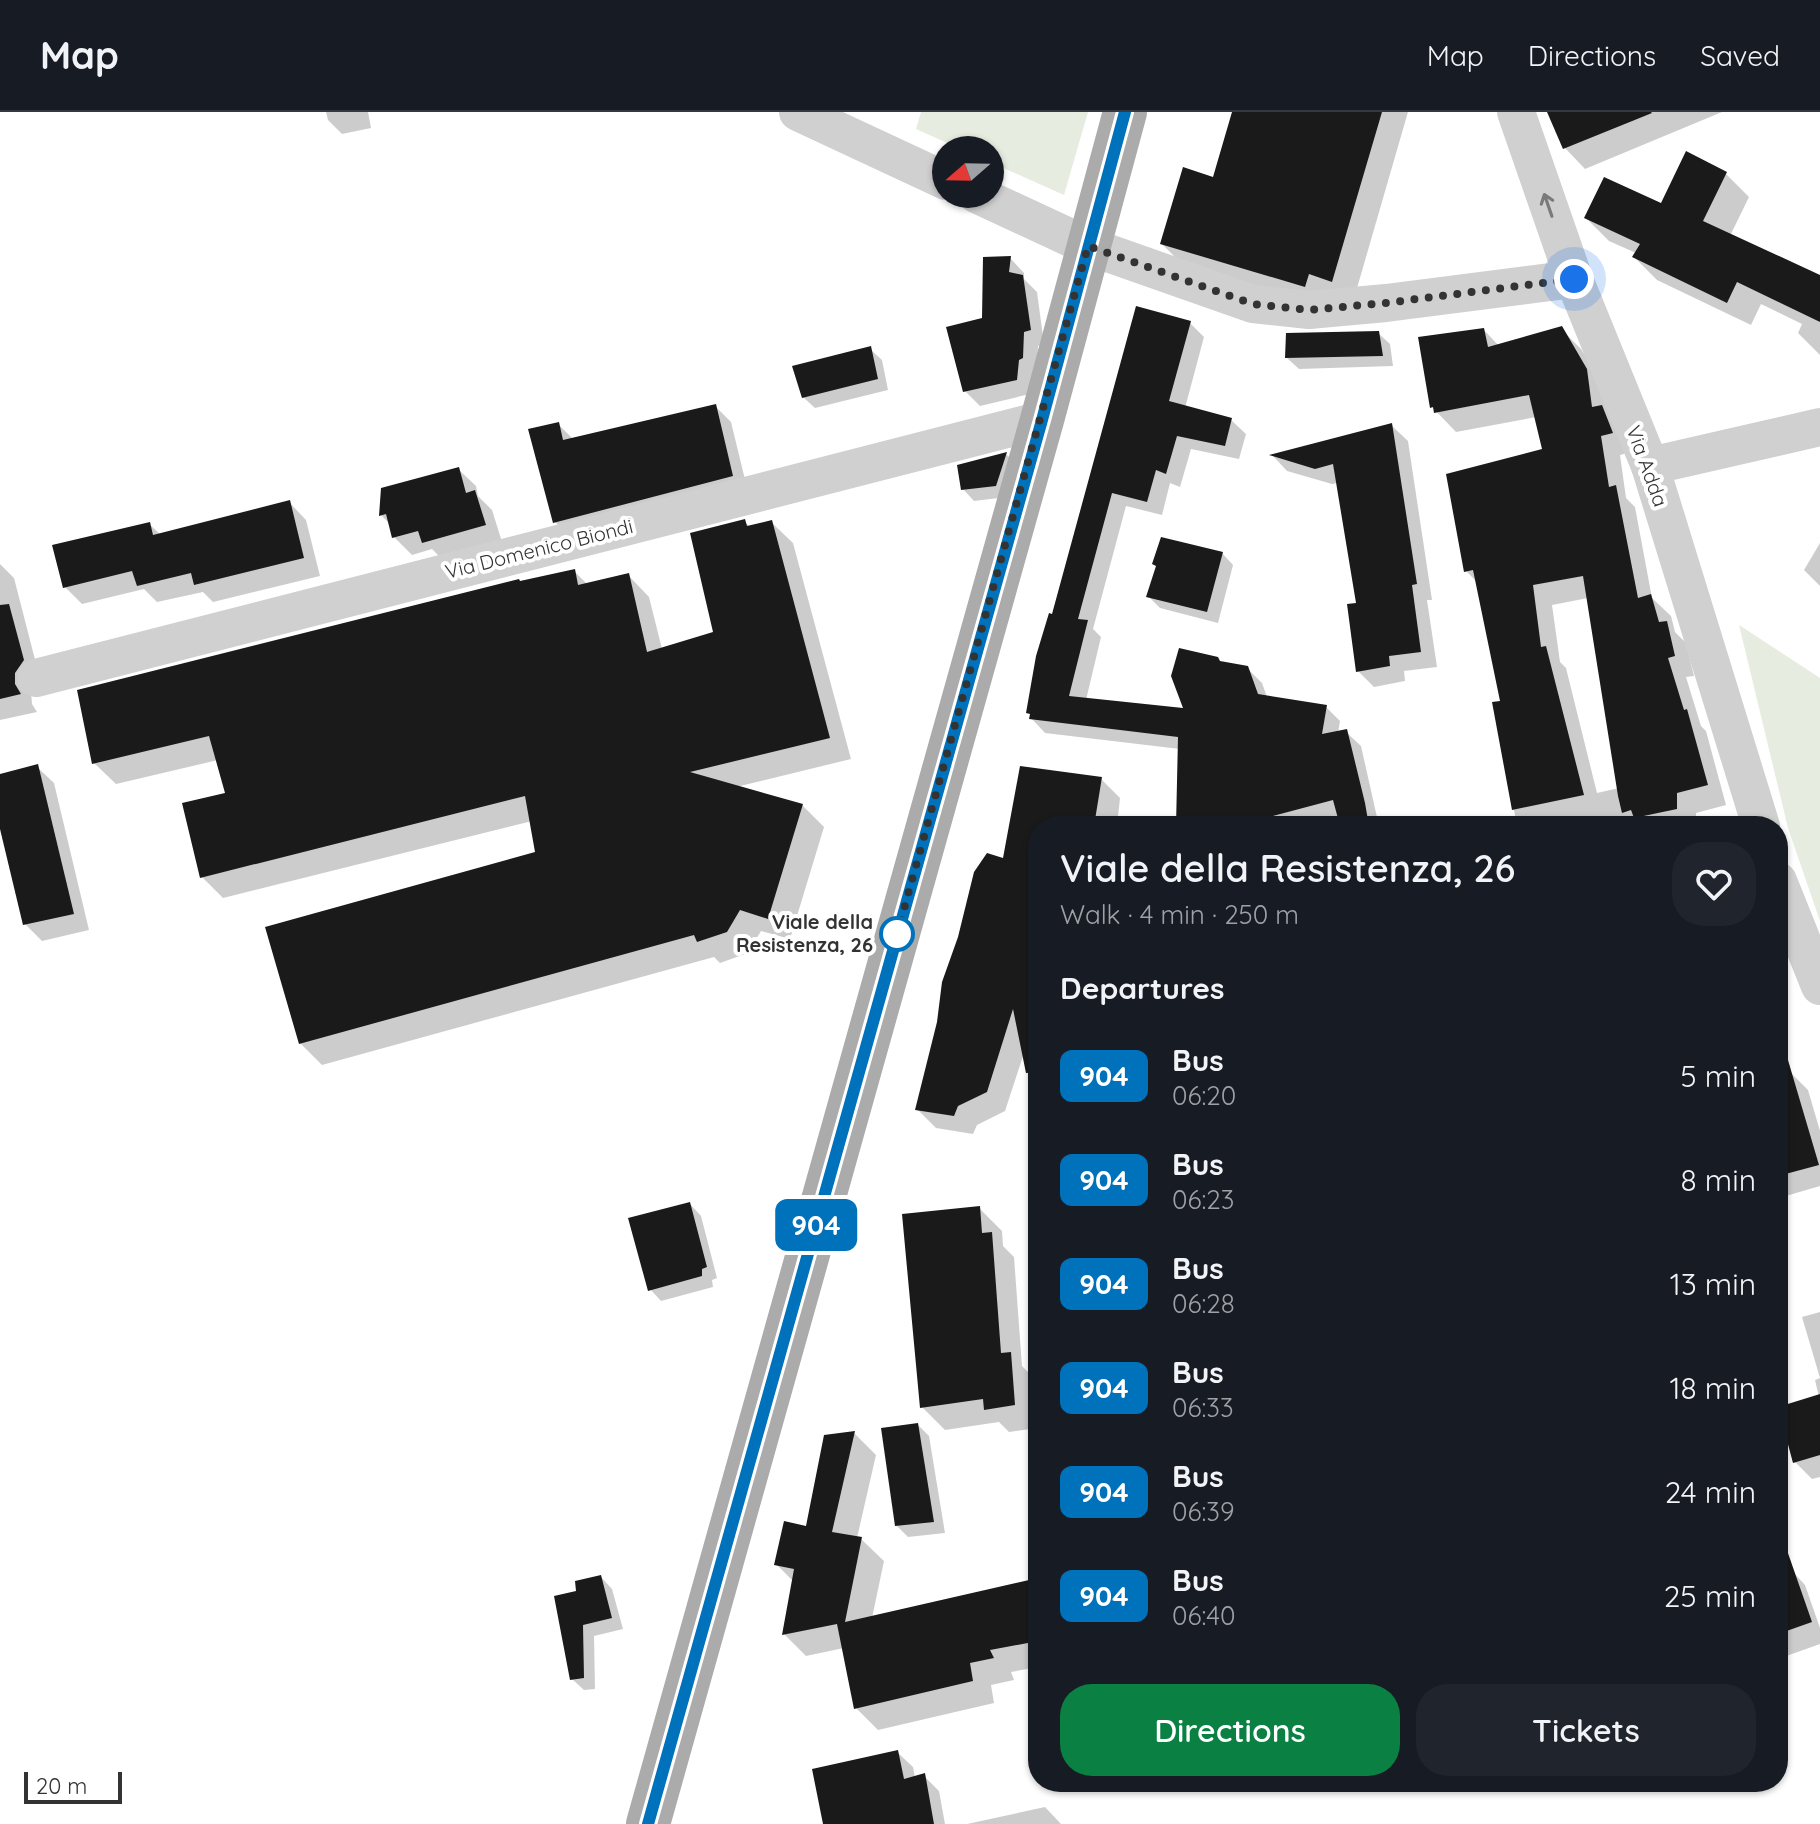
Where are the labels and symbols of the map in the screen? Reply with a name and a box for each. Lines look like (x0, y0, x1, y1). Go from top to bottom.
north arrow (932, 136, 1004, 208)
one-way arrow (1540, 193, 1555, 218)
your location (1554, 259, 1594, 299)
street label: Via Adda (1621, 422, 1674, 510)
street label: Via Domenico Biondi (443, 513, 635, 584)
place label: Viale della Resistenza, 26 (736, 909, 873, 957)
marker: Viale della Resistenza, 26 (880, 917, 914, 951)
line badge: 904 (770, 1199, 862, 1251)
scale bar (24, 1768, 122, 1804)

